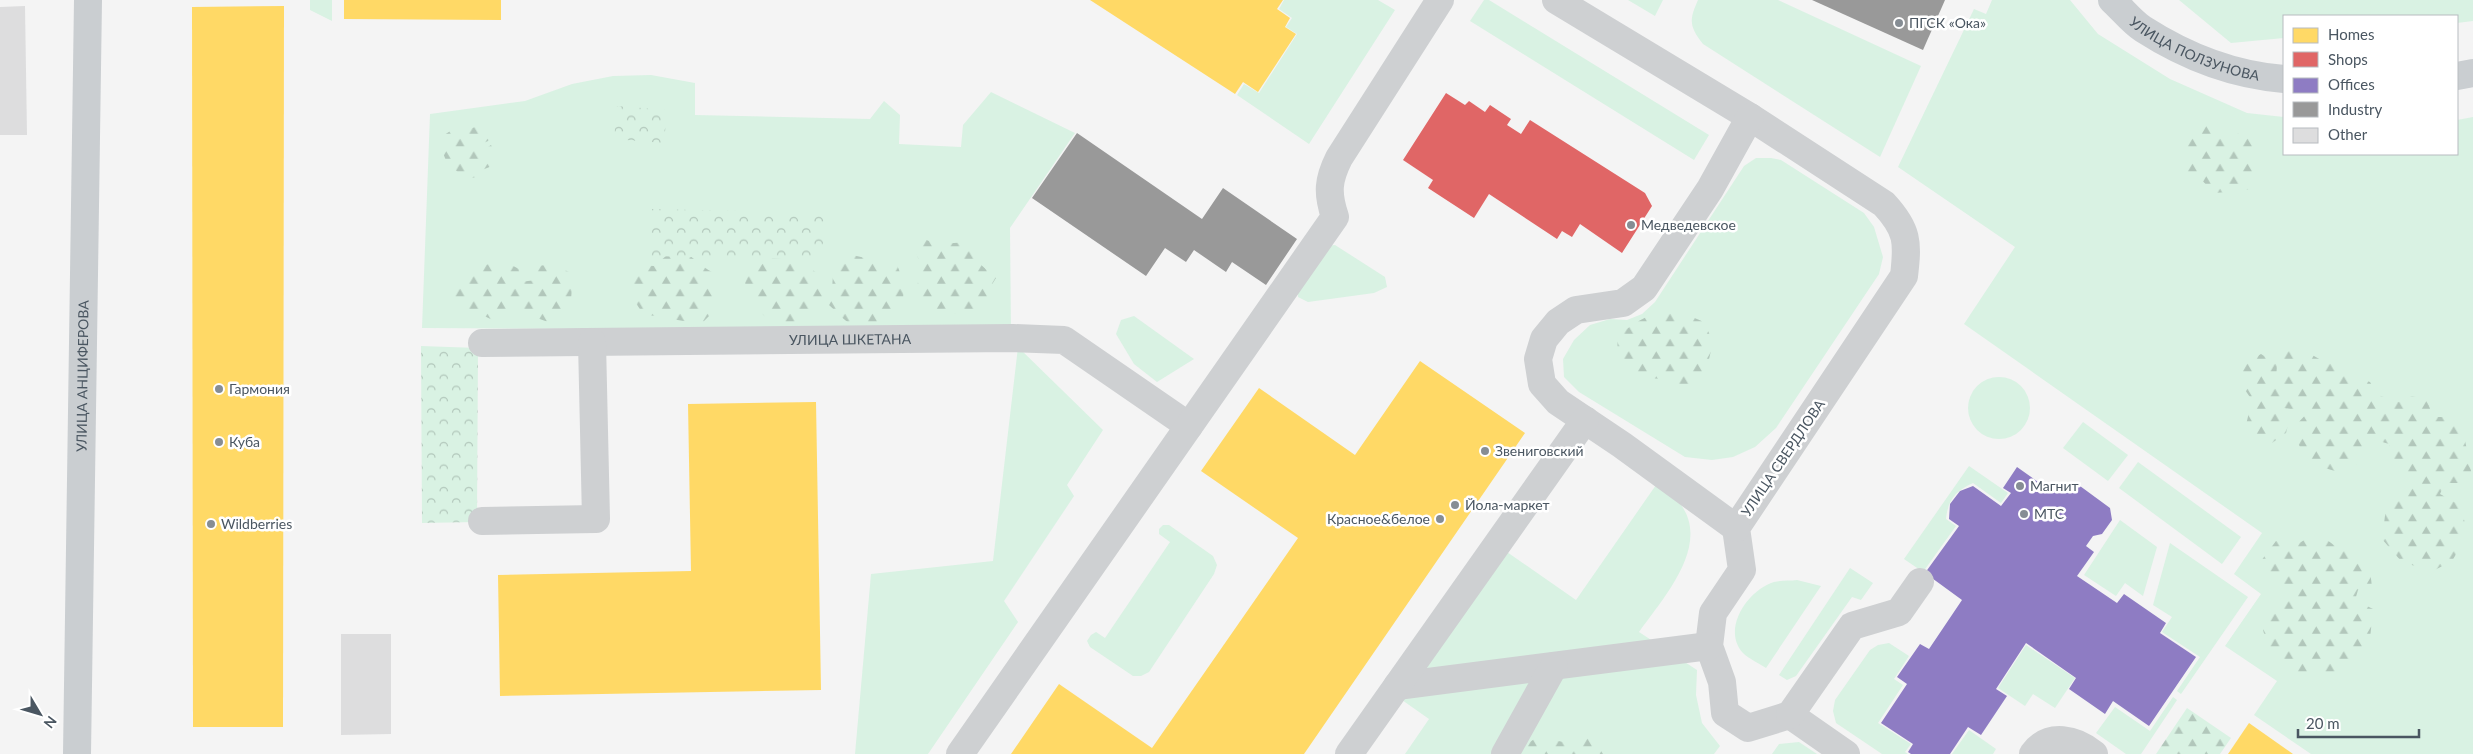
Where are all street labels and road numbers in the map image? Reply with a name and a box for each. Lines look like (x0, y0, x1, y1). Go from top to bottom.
street label: УЛИЦА ПОЛЗУНОВА (2126, 13, 2262, 84)
street label: УЛИЦА АНЦИФЕРОВА (72, 300, 92, 452)
street label: УЛИЦА ШКЕТАНА (789, 330, 912, 348)
street label: УЛИЦА СВЕРДЛОВА (1737, 396, 1828, 519)

